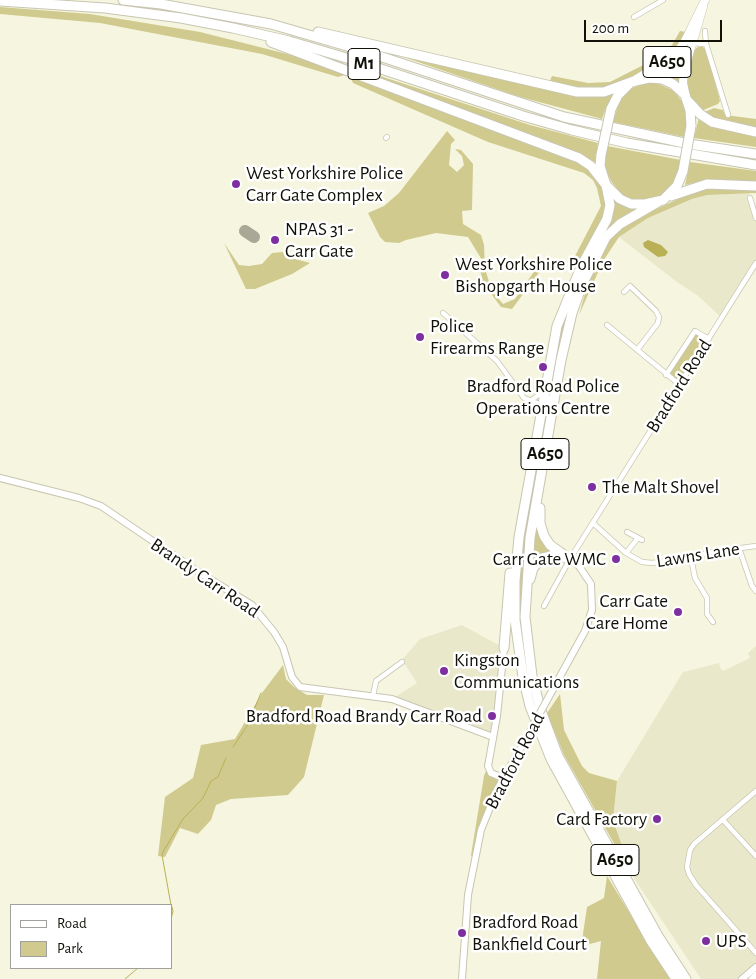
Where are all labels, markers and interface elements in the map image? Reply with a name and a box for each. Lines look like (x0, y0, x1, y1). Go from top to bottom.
scale bar (586, 10, 724, 42)
text: 200 m (592, 21, 629, 36)
road number: A650 (643, 46, 691, 78)
road number: M1 (348, 49, 380, 80)
place label: West Yorkshire Police Carr Gate Complex (246, 162, 403, 206)
marker: West Yorkshire Police Carr Gate Complex (230, 178, 242, 190)
place label: NPAS 31 - Carr Gate (285, 218, 353, 262)
marker: NPAS 31 - Carr Gate (269, 234, 281, 246)
place label: West Yorkshire Police Bishopgarth House (455, 253, 612, 297)
marker: West Yorkshire Police Bishopgarth House (439, 269, 451, 281)
place label: Police Firearms Range (430, 315, 544, 359)
marker: Police Firearms Range (414, 331, 426, 343)
street label: Bradford Road (641, 335, 717, 437)
marker: Bradford Road Police Operations Centre (537, 361, 549, 373)
place label: Bradford Road Police Operations Centre (467, 375, 619, 419)
road number: A650 (521, 438, 569, 469)
place label: The Malt Shovel (602, 476, 719, 498)
marker: The Malt Shovel (586, 481, 598, 493)
street label: Brandy Carr Road (146, 533, 264, 623)
street label: Lawns Lane (655, 537, 741, 573)
place label: Carr Gate WMC (493, 548, 606, 570)
marker: Carr Gate WMC (610, 553, 622, 565)
place label: Carr Gate Care Home (586, 590, 668, 634)
marker: Carr Gate Care Home (672, 606, 684, 618)
place label: Kingston Communications (454, 649, 579, 693)
marker: Kingston Communications (438, 665, 450, 677)
place label: Bradford Road Brandy Carr Road (246, 705, 482, 727)
street label: Bradford Road (480, 709, 550, 813)
marker: Bradford Road Brandy Carr Road (486, 710, 498, 722)
place label: Card Factory (556, 808, 647, 830)
marker: Card Factory (651, 813, 663, 825)
road number: A650 (591, 844, 639, 876)
legend (10, 904, 172, 969)
place label: Bradford Road Bankfield Court (472, 911, 587, 955)
text: Road (57, 916, 87, 931)
marker: Bradford Road Bankfield Court (456, 927, 468, 939)
place label: UPS (716, 930, 747, 952)
marker: UPS (700, 935, 712, 947)
text: Park (57, 941, 83, 956)

